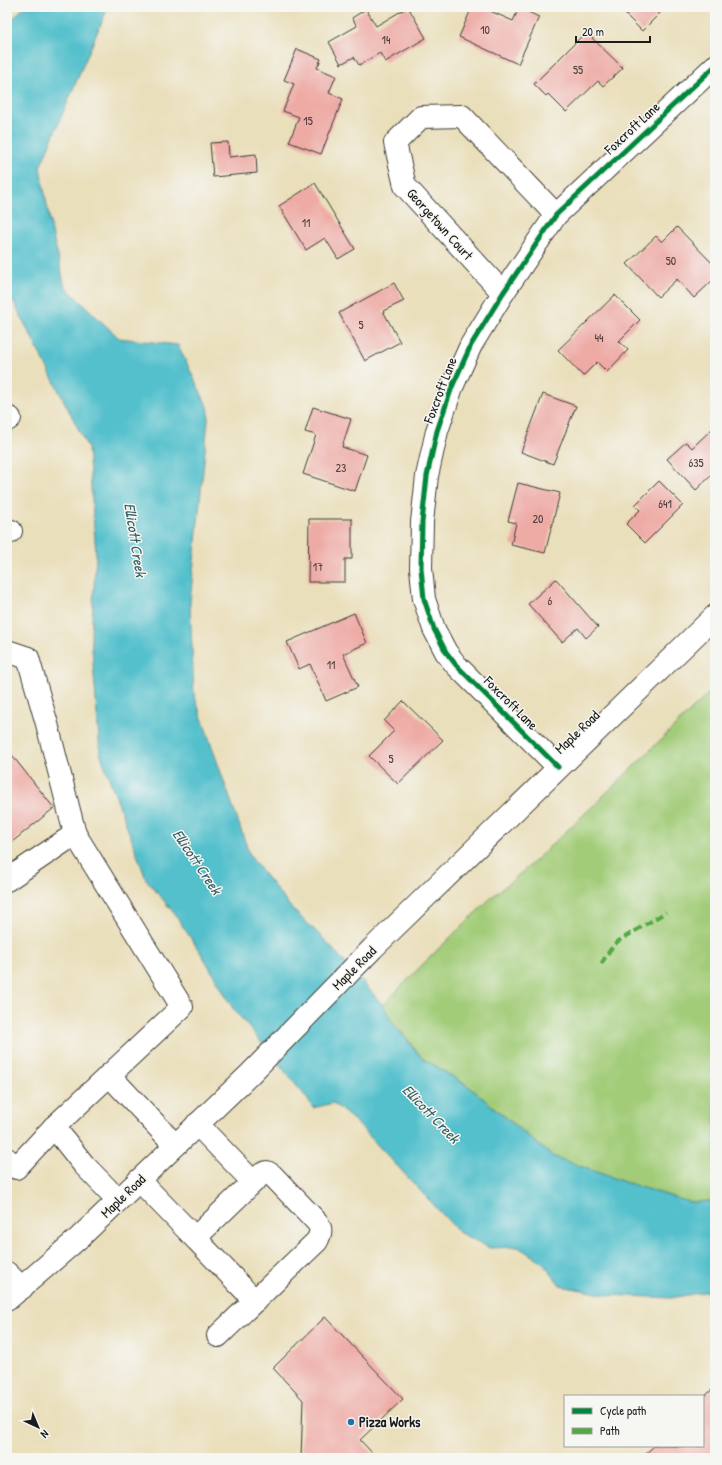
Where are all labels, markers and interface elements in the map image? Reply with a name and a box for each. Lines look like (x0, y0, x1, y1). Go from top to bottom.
scale bar (576, 18, 650, 44)
house number: 10 (480, 21, 490, 38)
text: 20 m (582, 23, 604, 40)
house number: 14 (382, 31, 391, 48)
house number: 55 (573, 61, 583, 78)
street label: Foxcroft Lane (599, 97, 664, 159)
house number: 15 (303, 112, 313, 129)
street label: Georgetown Court (402, 184, 478, 265)
house number: 11 (302, 214, 310, 231)
house number: 50 (666, 252, 676, 269)
house number: 5 (358, 316, 364, 333)
house number: 44 (594, 329, 604, 346)
street label: Foxcroft Lane (418, 354, 461, 427)
house number: 635 (688, 454, 704, 471)
house number: 23 (336, 459, 347, 476)
house number: 641 (658, 495, 672, 512)
water label: Ellicott Creek (119, 502, 152, 580)
house number: 20 (533, 510, 544, 527)
house number: 17 (313, 558, 323, 575)
house number: 6 (548, 592, 553, 609)
house number: 11 (327, 656, 335, 673)
street label: Foxcroft Lane (479, 671, 543, 734)
street label: Maple Road (550, 705, 604, 758)
house number: 5 (388, 750, 394, 767)
water label: Ellicott Creek (168, 825, 228, 900)
street label: Maple Road (327, 941, 381, 995)
water label: Ellicott Creek (398, 1080, 466, 1149)
street label: Maple Road (96, 1169, 150, 1222)
legend (564, 1395, 704, 1447)
text: Cycle path (600, 1402, 646, 1419)
north arrow (18, 1407, 58, 1447)
place label: Pizza Works (359, 1412, 421, 1431)
marker: Pizza Works (346, 1417, 356, 1427)
text: Path (600, 1422, 620, 1439)
text: N (38, 1427, 52, 1441)

